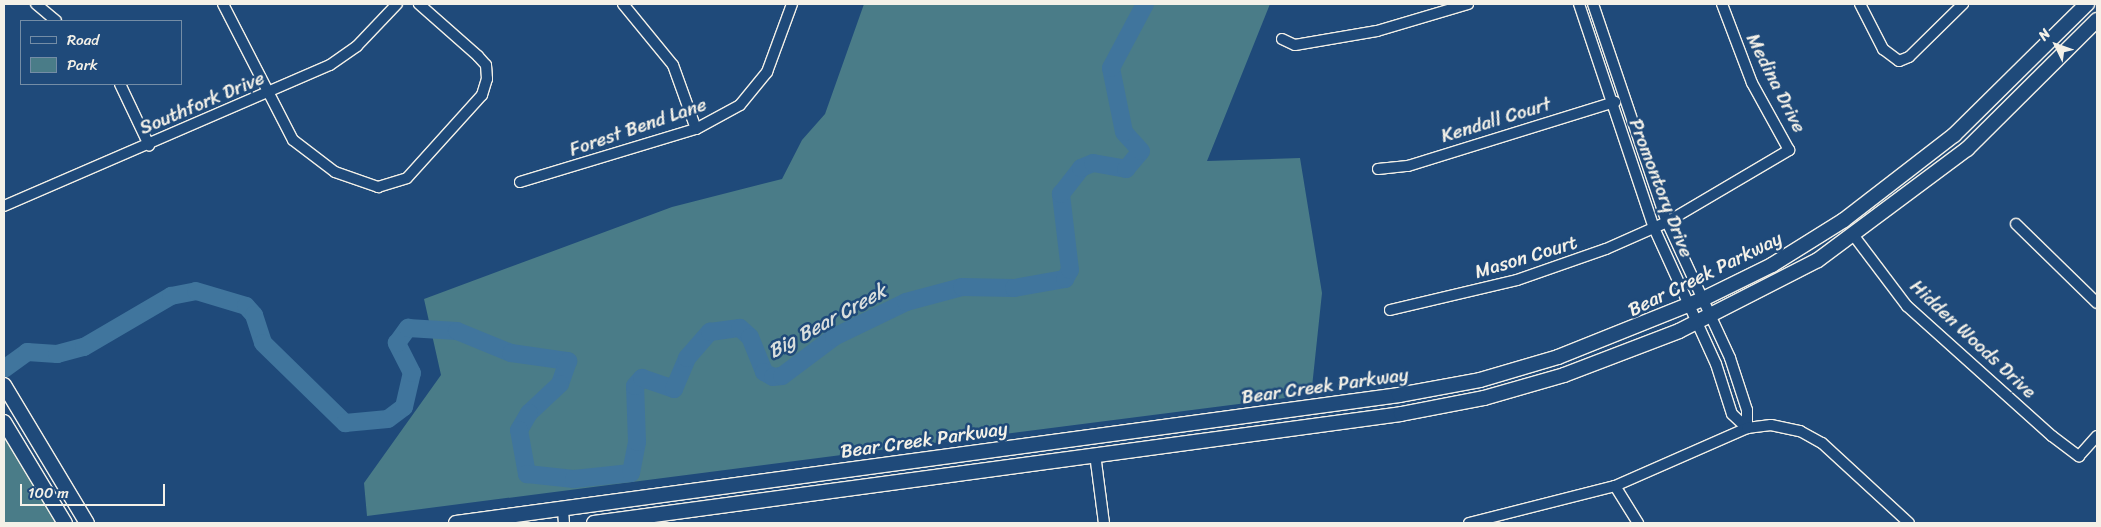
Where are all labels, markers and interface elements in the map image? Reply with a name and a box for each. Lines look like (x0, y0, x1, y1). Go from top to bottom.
legend (20, 20, 182, 85)
north arrow (2031, 20, 2081, 70)
text: N (2032, 23, 2057, 47)
text: Road (67, 27, 99, 53)
street label: Medina Drive (1741, 30, 1811, 136)
text: Park (67, 52, 98, 78)
street label: Southfork Drive (136, 66, 268, 140)
street label: Kendall Court (1438, 92, 1554, 148)
street label: Forest Bend Lane (566, 93, 710, 161)
street label: Promontory Drive (1624, 115, 1698, 261)
street label: Bear Creek Parkway (1624, 227, 1786, 321)
street label: Mason Court (1472, 231, 1580, 283)
street label: Hidden Woods Drive (1905, 275, 2041, 403)
water label: Big Bear Creek (764, 279, 890, 363)
street label: Bear Creek Parkway (1239, 363, 1411, 409)
street label: Bear Creek Parkway (838, 417, 1010, 463)
scale bar (22, 474, 168, 506)
text: 100 m (28, 480, 69, 506)

